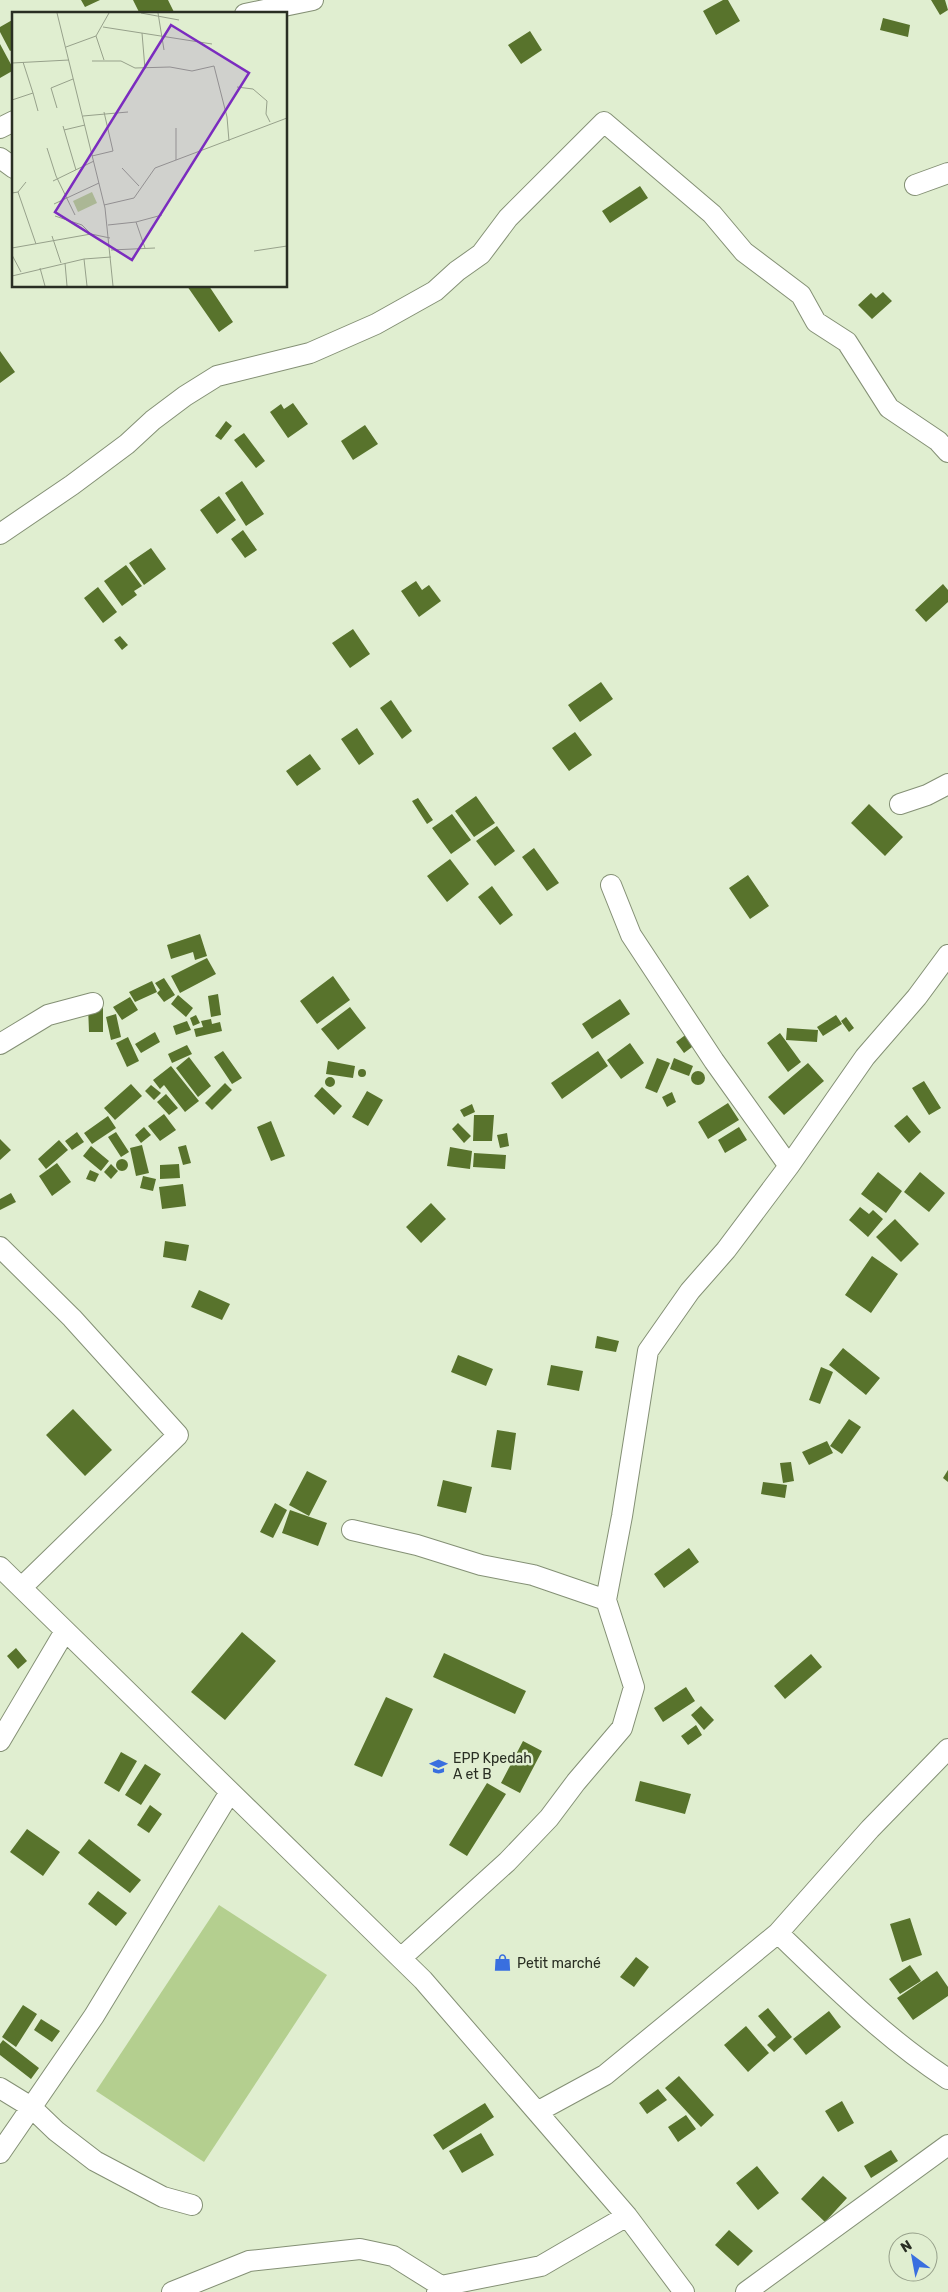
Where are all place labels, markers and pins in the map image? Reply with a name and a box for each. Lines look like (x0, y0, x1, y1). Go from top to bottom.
place label: EPP Kpedah A et B (453, 1750, 532, 1783)
school or university icon: EPP Kpedah A et B (429, 1756, 449, 1776)
shop icon: Petit marché (493, 1953, 513, 1973)
place label: Petit marché (517, 1955, 601, 1972)

